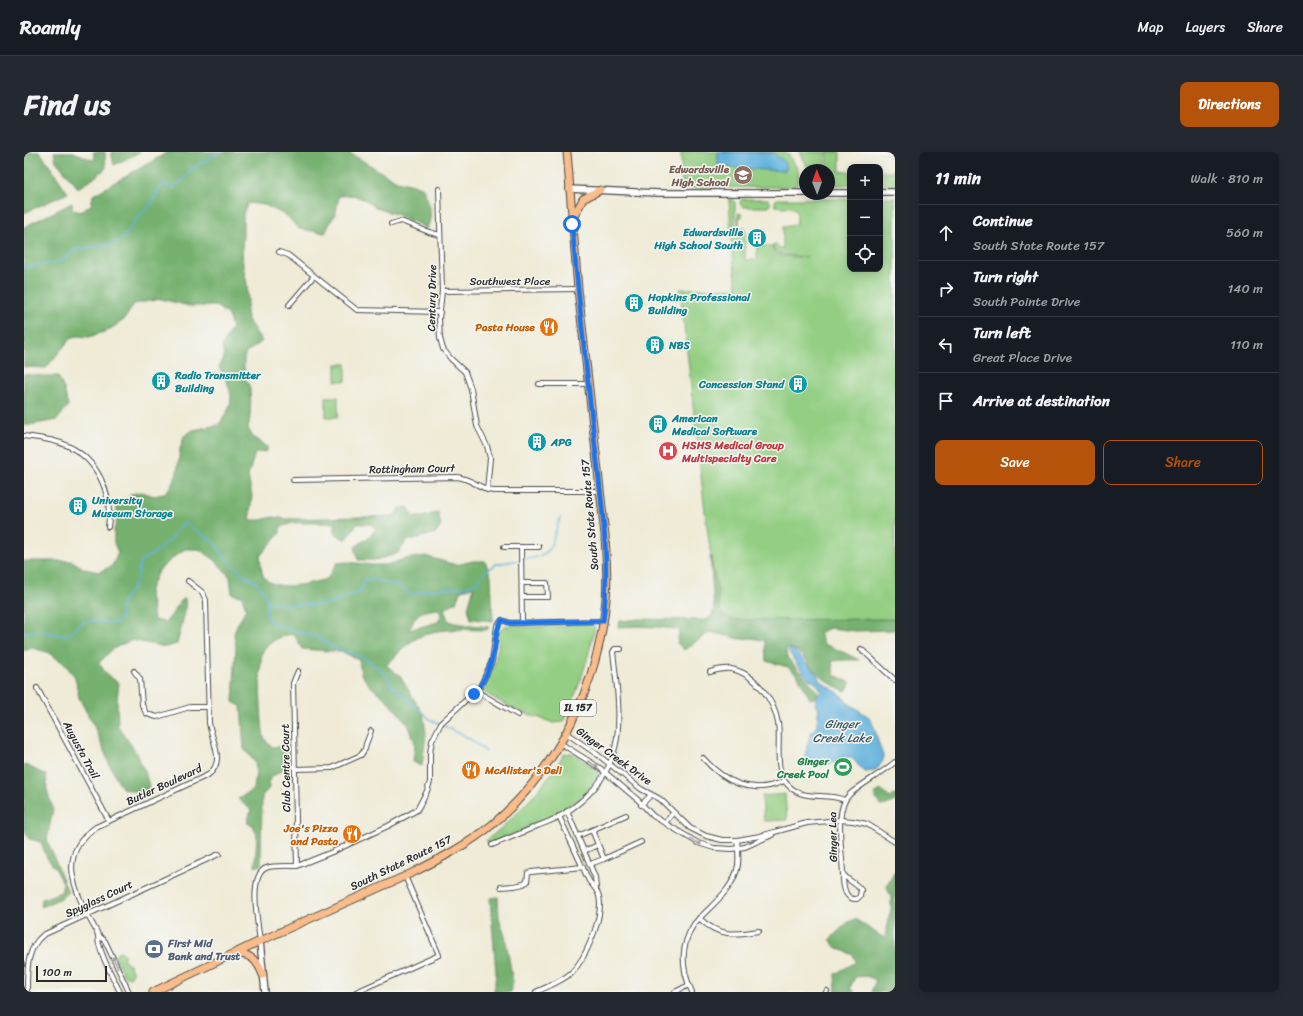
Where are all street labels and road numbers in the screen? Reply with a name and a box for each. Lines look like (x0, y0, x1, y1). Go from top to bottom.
street label: Century Drive (422, 264, 442, 332)
street label: Southwest Place (469, 272, 551, 291)
street label: South State Route 157 (576, 458, 604, 571)
street label: Rottingham Court (369, 459, 456, 479)
road number: IL 157 (560, 700, 596, 716)
street label: Augusta Trail (57, 716, 105, 783)
street label: Ginger Creek Drive (572, 722, 657, 791)
street label: Club Centre Court (276, 724, 296, 812)
street label: Butler Boulevard (123, 759, 206, 811)
street label: Ginger Lea (823, 811, 843, 862)
street label: South State Route 157 (347, 830, 456, 896)
street label: Spyglass Court (62, 875, 136, 923)

